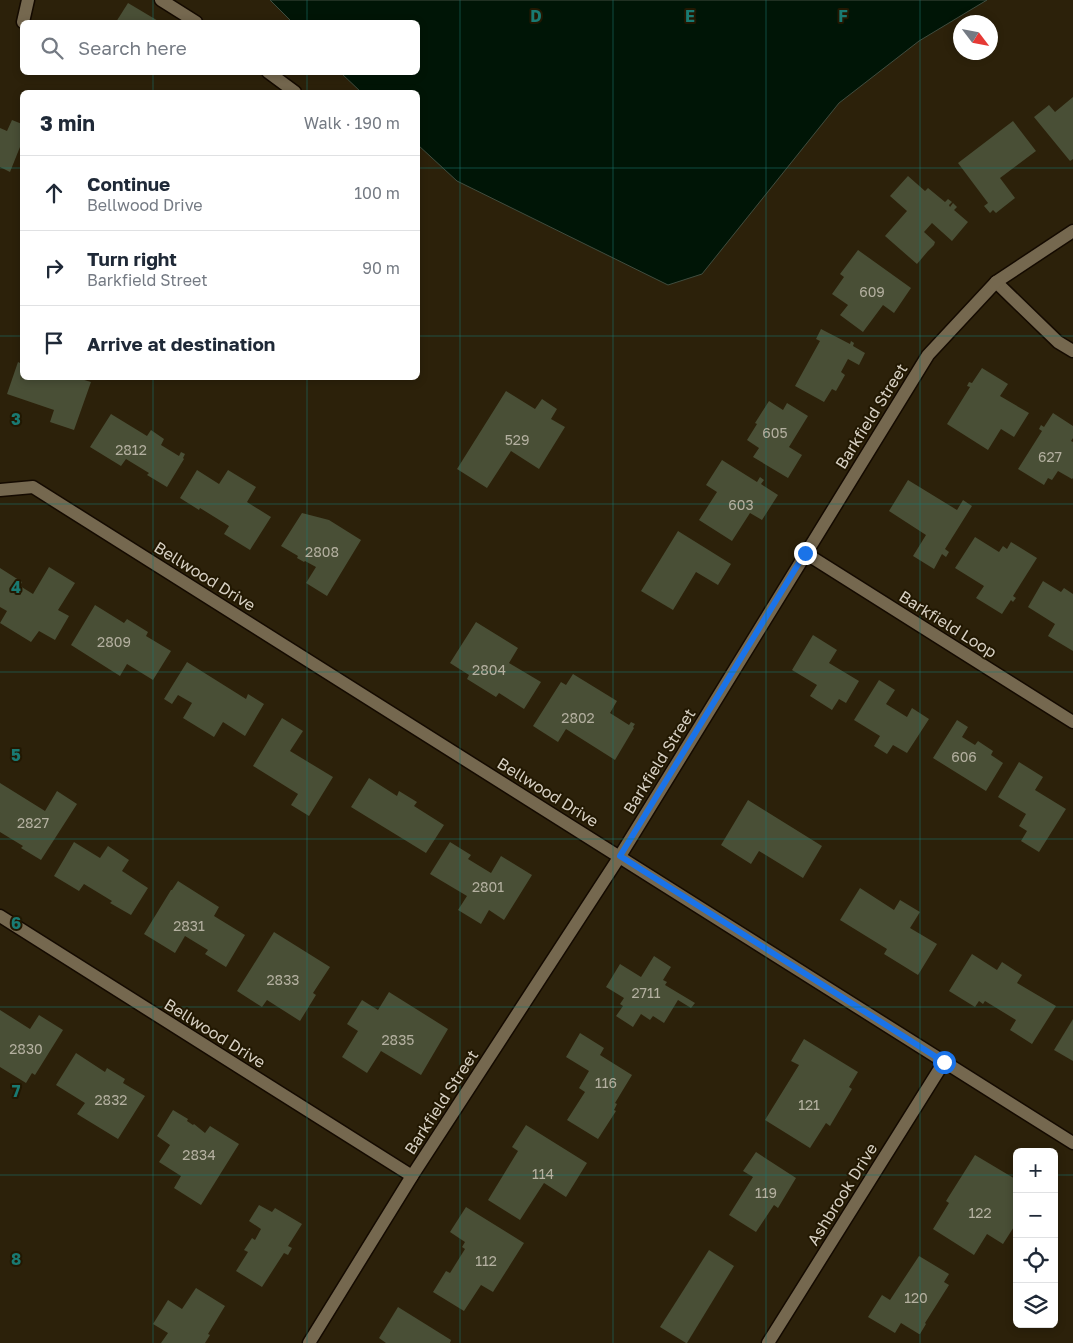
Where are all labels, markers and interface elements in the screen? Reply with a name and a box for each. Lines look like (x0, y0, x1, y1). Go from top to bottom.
text: D (530, 6, 542, 26)
text: E (685, 6, 695, 26)
text: F (838, 6, 848, 26)
north arrow (953, 15, 998, 60)
search box (20, 20, 420, 75)
icon: search (38, 34, 66, 62)
text: Search here (78, 36, 187, 59)
text: 3 min (40, 110, 95, 136)
text: Walk · 190 m (304, 113, 400, 133)
text: Continue (87, 172, 170, 195)
icon: ahead (40, 179, 68, 207)
text: 100 m (354, 183, 400, 203)
text: Bellwood Drive (87, 195, 203, 215)
text: Turn right (87, 247, 177, 270)
icon: right (40, 254, 68, 282)
text: 90 m (362, 258, 400, 278)
text: Barkfield Street (87, 270, 208, 290)
house number: 609 (859, 283, 885, 300)
icon: arrive (40, 329, 68, 357)
text: Arrive at destination (87, 332, 275, 355)
street label: Barkfield Street (831, 360, 911, 472)
text: 3 (11, 409, 21, 429)
house number: 605 (762, 424, 788, 441)
house number: 529 (505, 431, 529, 448)
house number: 2812 (115, 441, 147, 458)
house number: 627 (1038, 448, 1062, 465)
house number: 603 (728, 496, 754, 513)
street label: Bellwood Drive (151, 537, 259, 615)
route end (794, 542, 817, 565)
house number: 2808 (305, 543, 339, 560)
text: 4 (11, 577, 21, 597)
street label: Barkfield Loop (896, 586, 1001, 662)
house number: 2809 (97, 633, 131, 650)
house number: 2804 (472, 661, 506, 678)
street label: Barkfield Street (619, 705, 699, 817)
house number: 2802 (561, 709, 595, 726)
text: 5 (11, 745, 21, 765)
house number: 606 (951, 748, 977, 765)
street label: Bellwood Drive (494, 753, 602, 831)
house number: 2827 (17, 814, 49, 831)
house number: 2801 (472, 878, 504, 895)
text: 6 (11, 913, 21, 933)
house number: 2831 (173, 917, 205, 934)
house number: 2833 (266, 971, 300, 988)
house number: 2711 (631, 984, 661, 1001)
street label: Bellwood Drive (161, 994, 269, 1072)
house number: 2835 (382, 1031, 414, 1048)
house number: 2830 (9, 1040, 43, 1057)
street label: Barkfield Street (400, 1046, 482, 1158)
route start (933, 1051, 956, 1074)
house number: 116 (595, 1074, 617, 1091)
text: 7 (12, 1081, 21, 1101)
house number: 2832 (95, 1091, 127, 1108)
house number: 121 (798, 1096, 820, 1113)
street label: Ashbrook Drive (803, 1139, 881, 1249)
house number: 2834 (182, 1146, 216, 1163)
map controls (1013, 1148, 1058, 1328)
button: + (1013, 1148, 1058, 1193)
house number: 114 (532, 1165, 554, 1182)
house number: 119 (755, 1184, 777, 1201)
button: − (1013, 1193, 1058, 1238)
house number: 122 (968, 1204, 992, 1221)
button: locate (1013, 1238, 1058, 1283)
text: 8 (11, 1249, 21, 1269)
house number: 112 (475, 1252, 497, 1269)
button: layers (1013, 1283, 1058, 1328)
house number: 120 (904, 1289, 928, 1306)

